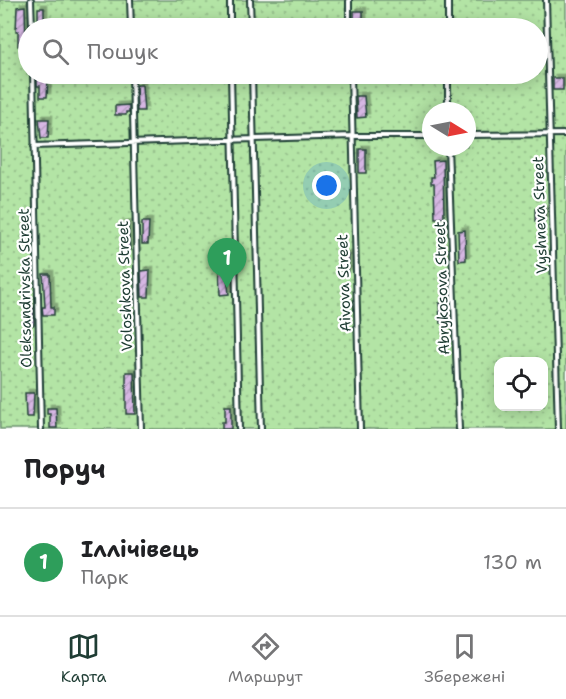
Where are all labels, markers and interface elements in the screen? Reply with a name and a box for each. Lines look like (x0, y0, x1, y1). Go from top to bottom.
search box (18, 18, 548, 84)
icon: search (39, 35, 72, 68)
text: Пошук (87, 37, 158, 66)
north arrow (422, 102, 476, 156)
street label: Vyshneva Street (528, 156, 552, 274)
your location (312, 171, 341, 200)
street label: Oleksandrivska Street (14, 208, 36, 368)
street label: Voloshkova Street (113, 220, 137, 352)
street label: Abrykosova Street (430, 221, 454, 355)
street label: Aivova Street (332, 234, 356, 332)
pin: 1 (208, 238, 246, 288)
map controls (494, 357, 548, 411)
button: locate (494, 357, 548, 411)
text: Поруч (24, 451, 106, 486)
text: Іллічівець (81, 535, 199, 564)
text: 1 (39, 549, 48, 575)
text: 130 m (483, 549, 542, 575)
text: Парк (81, 564, 128, 590)
tab: Карта (61, 630, 107, 687)
tab: Маршрут (228, 630, 303, 687)
tab: Збережені (424, 630, 505, 687)

